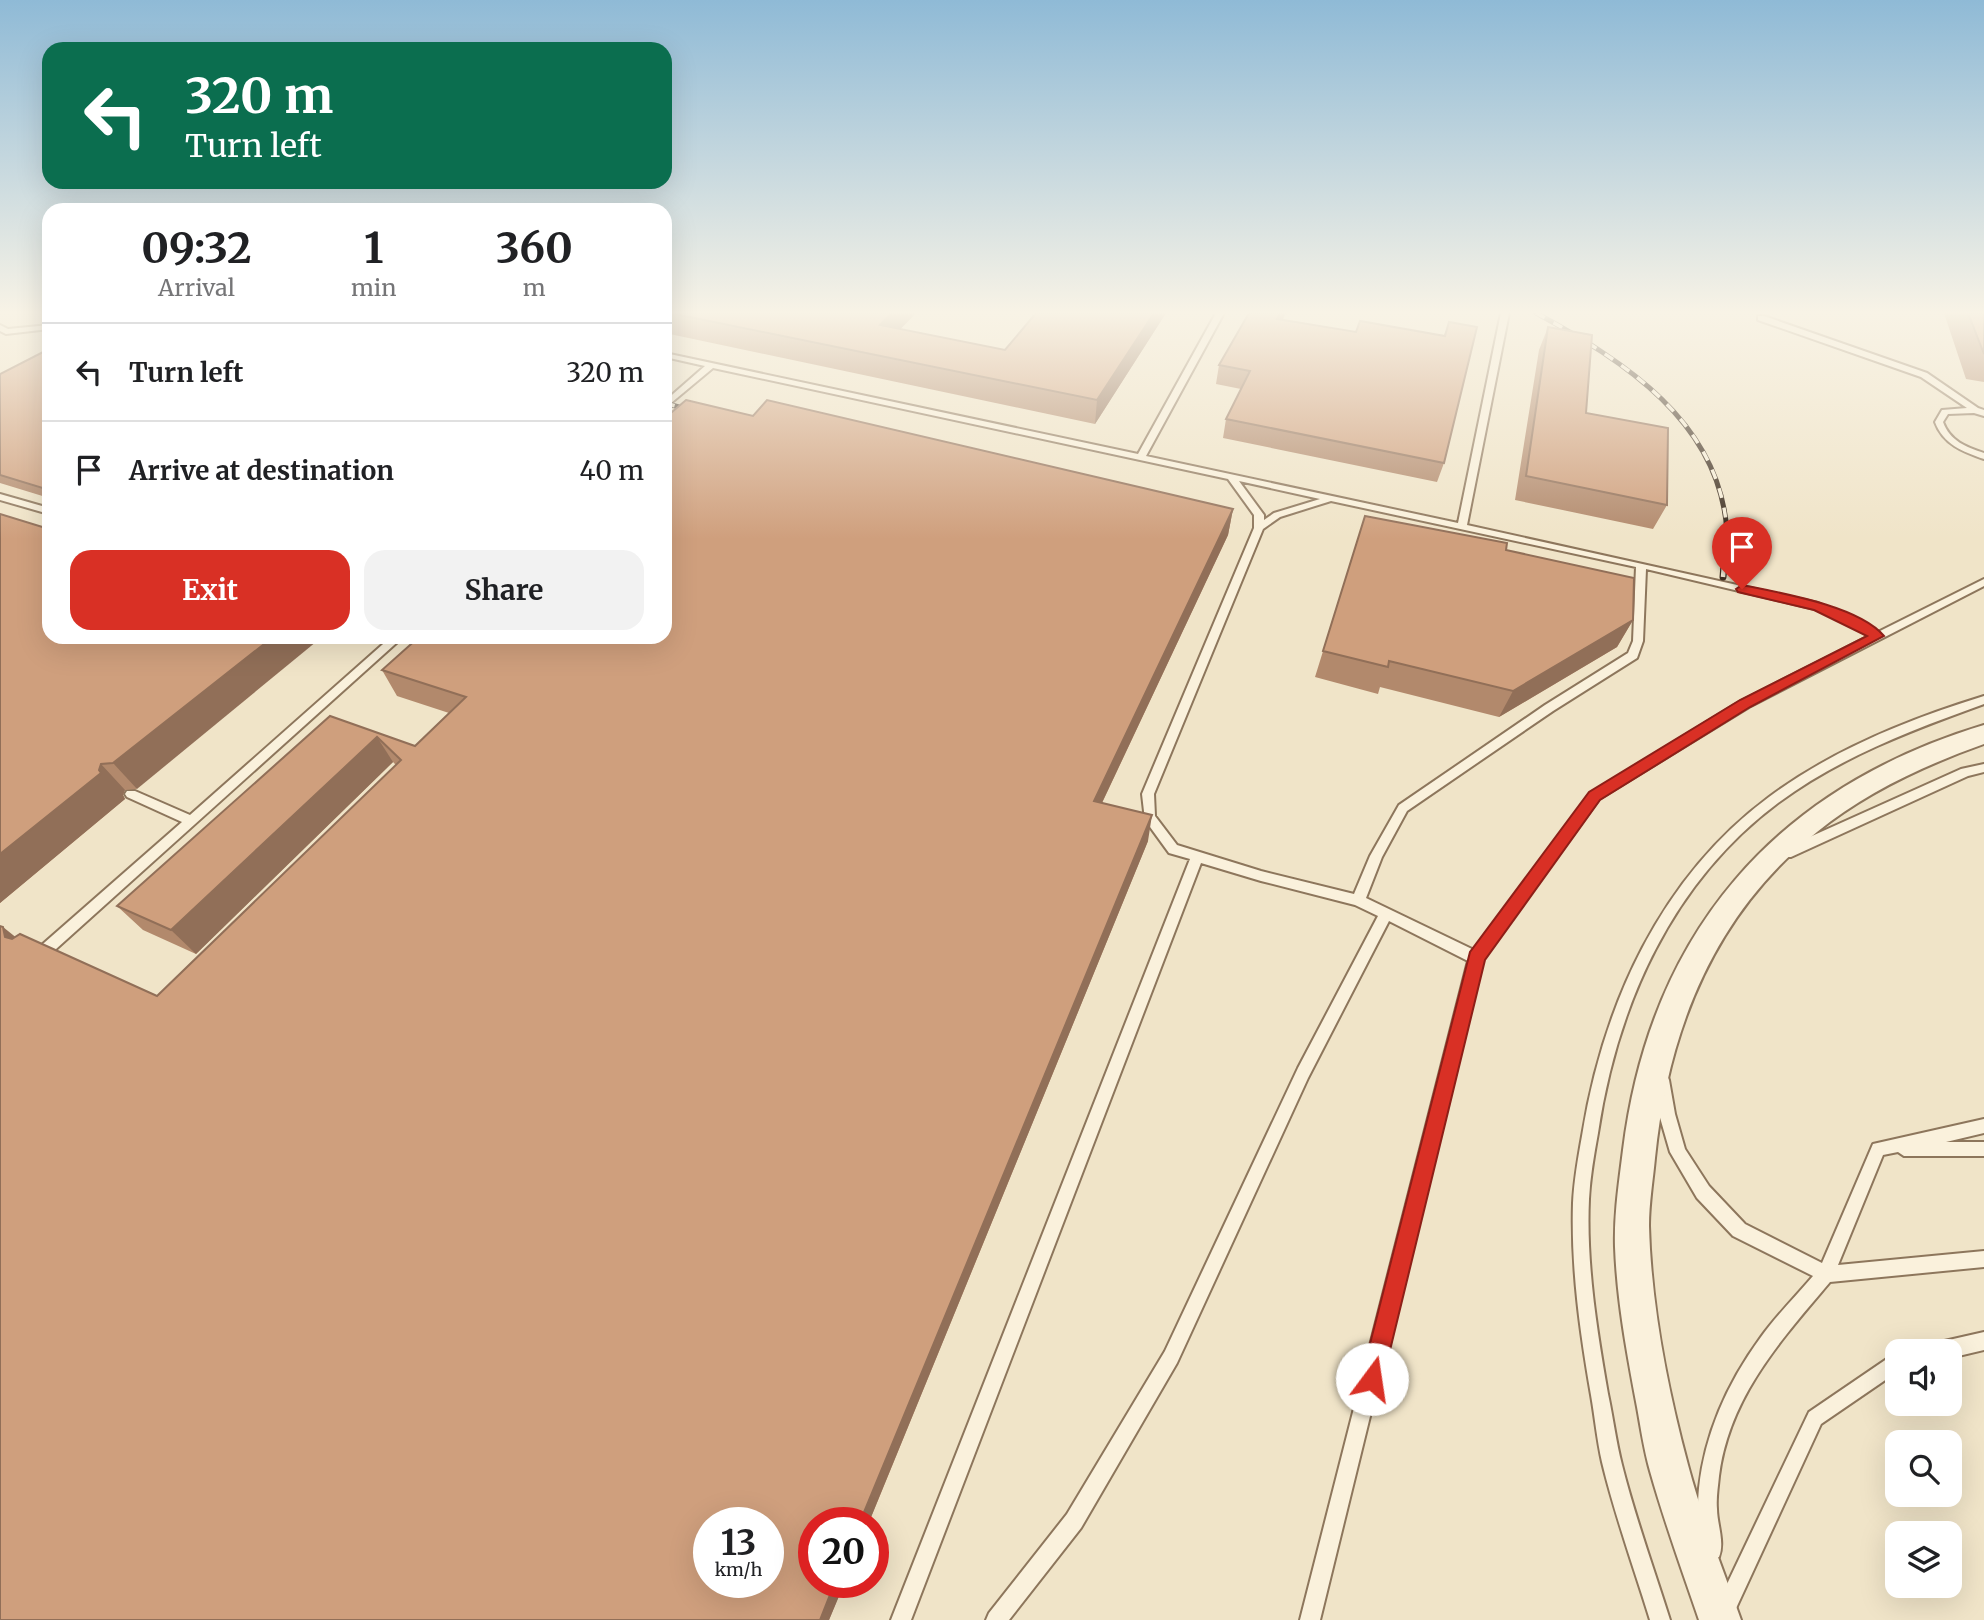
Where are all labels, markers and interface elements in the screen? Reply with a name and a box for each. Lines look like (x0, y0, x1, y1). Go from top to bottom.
text: 320 m (185, 65, 333, 126)
icon: left (70, 70, 161, 161)
text: Turn left (185, 126, 322, 166)
text: 09:32 (141, 222, 252, 274)
text: 1 (364, 222, 383, 274)
text: 360 (496, 222, 573, 274)
text: Arrival (158, 273, 235, 302)
text: min (351, 273, 396, 302)
text: m (523, 273, 546, 302)
icon: left (70, 353, 108, 391)
text: Turn left (129, 356, 243, 389)
text: 320 m (566, 356, 644, 389)
icon: arrive (70, 451, 108, 489)
text: Arrive at destination (129, 454, 394, 487)
text: 40 m (580, 454, 644, 487)
pin (1712, 517, 1772, 589)
icon: arrive (1723, 528, 1761, 566)
button: Exit (70, 550, 350, 630)
button: Share (364, 550, 644, 630)
map controls (1885, 1339, 1962, 1598)
button: sound (1885, 1339, 1962, 1416)
position arrow (1335, 1342, 1409, 1416)
button: search (1885, 1430, 1962, 1507)
speed limit sign: 20 (798, 1507, 889, 1598)
text: 13 (721, 1521, 756, 1565)
button: layers (1885, 1521, 1962, 1598)
text: km/h (715, 1558, 762, 1581)

